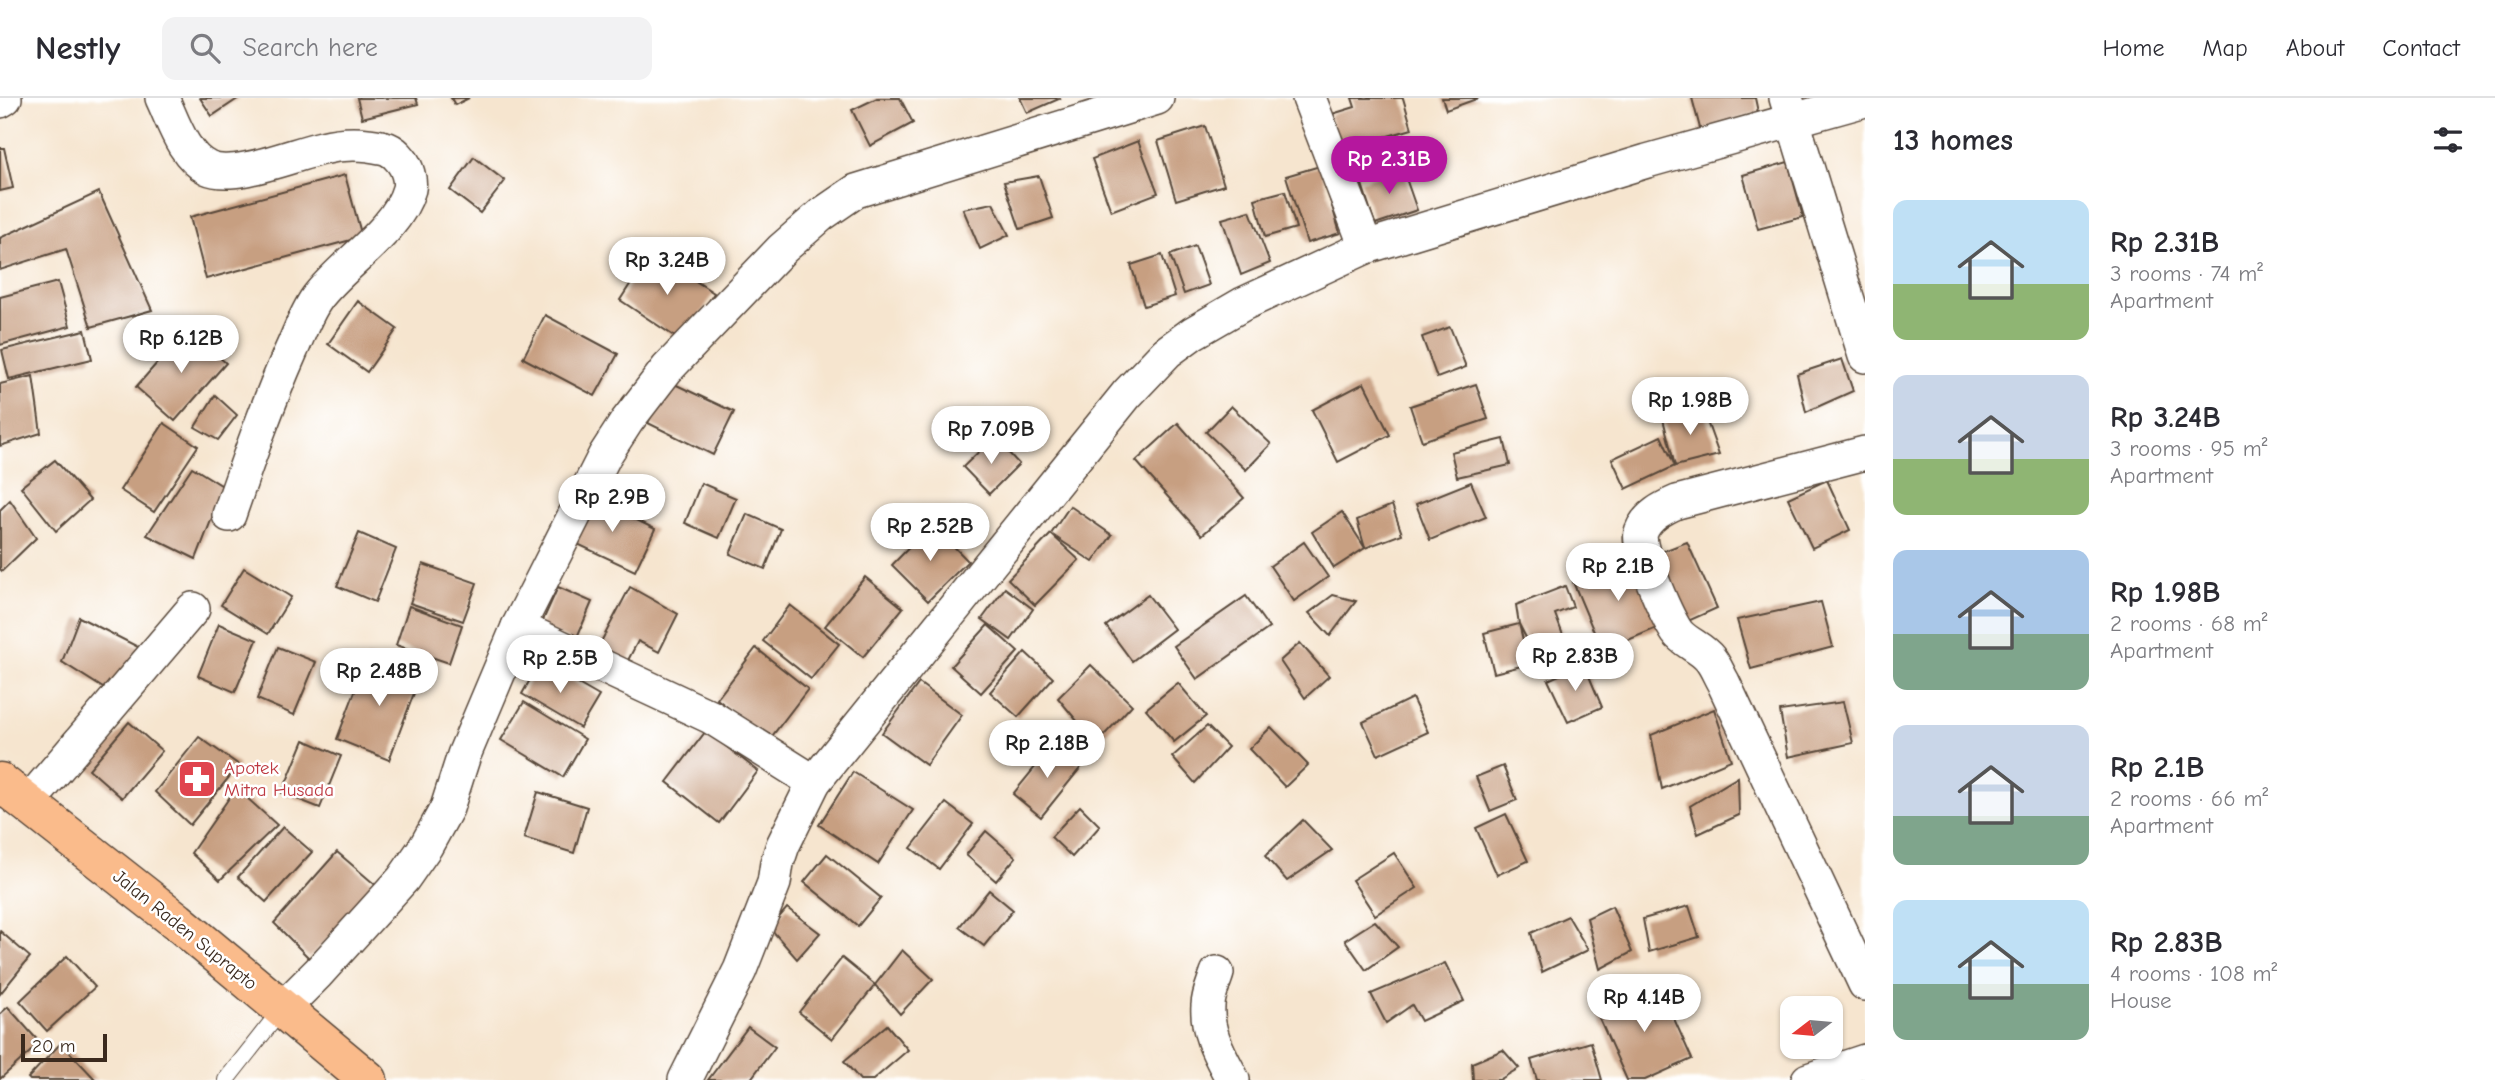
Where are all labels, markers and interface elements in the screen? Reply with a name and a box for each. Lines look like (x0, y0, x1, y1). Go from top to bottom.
search box (162, 17, 652, 80)
text: Nestly (35, 29, 120, 67)
icon: search (186, 29, 224, 67)
text: Search here (242, 33, 378, 63)
text: Home (2103, 34, 2164, 62)
text: Map (2202, 34, 2248, 62)
text: About (2286, 34, 2344, 62)
text: Contact (2382, 34, 2460, 62)
icon: filters (2429, 121, 2467, 159)
text: 13 homes (1893, 123, 2013, 158)
pin: Rp 2.31B (1317, 136, 1461, 196)
text: Rp 2.31B (1347, 145, 1431, 172)
text: Rp 2.31B (2110, 225, 2219, 260)
icon: home (1949, 228, 2033, 312)
pin: Rp 3.24B (595, 238, 739, 297)
text: Rp 3.24B (625, 246, 709, 273)
text: 3 rooms · 74 m² (2110, 260, 2263, 287)
text: Apartment (2110, 287, 2213, 314)
pin: Rp 6.12B (109, 316, 253, 375)
text: Rp 6.12B (139, 324, 223, 351)
pin: Rp 1.98B (1618, 378, 1762, 437)
text: Rp 1.98B (1648, 386, 1732, 413)
text: Rp 3.24B (2110, 400, 2220, 435)
icon: home (1949, 403, 2033, 487)
pin: Rp 7.09B (919, 406, 1063, 466)
text: Rp 7.09B (947, 415, 1035, 442)
text: 3 rooms · 95 m² (2110, 435, 2268, 462)
text: Apartment (2110, 462, 2213, 489)
pin: Rp 2.9B (547, 474, 677, 534)
text: Rp 2.9B (574, 483, 650, 510)
pin: Rp 2.52B (858, 504, 1002, 563)
text: Rp 2.52B (887, 512, 973, 539)
pin: Rp 2.1B (1553, 544, 1683, 603)
text: Rp 2.1B (1582, 552, 1654, 579)
text: Rp 1.98B (2110, 575, 2220, 610)
icon: home (1949, 578, 2033, 662)
text: 2 rooms · 68 m² (2110, 610, 2268, 637)
pin: Rp 2.83B (1503, 634, 1647, 693)
pin: Rp 2.5B (495, 636, 625, 695)
text: Apartment (2110, 637, 2213, 664)
text: Rp 2.83B (1532, 642, 1618, 669)
text: Rp 2.5B (522, 644, 598, 671)
pin: Rp 2.48B (307, 648, 451, 708)
text: Rp 2.48B (336, 657, 422, 684)
pin: Rp 2.18B (975, 720, 1119, 780)
text: Rp 2.18B (1005, 729, 1089, 756)
text: Rp 2.1B (2110, 750, 2204, 785)
icon: home (1949, 753, 2033, 837)
place label: Apotek Mitra Husada (224, 757, 334, 801)
pharmacy icon: Apotek Mitra Husada (176, 758, 218, 800)
text: 2 rooms · 66 m² (2110, 785, 2268, 812)
text: Apartment (2110, 812, 2213, 839)
street label: Jalan Raden Suprapto (109, 865, 261, 995)
text: Rp 2.83B (2110, 925, 2223, 960)
icon: home (1949, 928, 2033, 1012)
text: 4 rooms · 108 m² (2110, 960, 2277, 987)
pin: Rp 4.14B (1572, 974, 1716, 1034)
text: Rp 4.14B (1603, 983, 1685, 1010)
text: House (2110, 987, 2172, 1014)
north arrow (1780, 996, 1843, 1059)
map controls (1780, 996, 1843, 1059)
scale bar (21, 1031, 107, 1063)
text: 20 m (32, 1035, 76, 1057)

